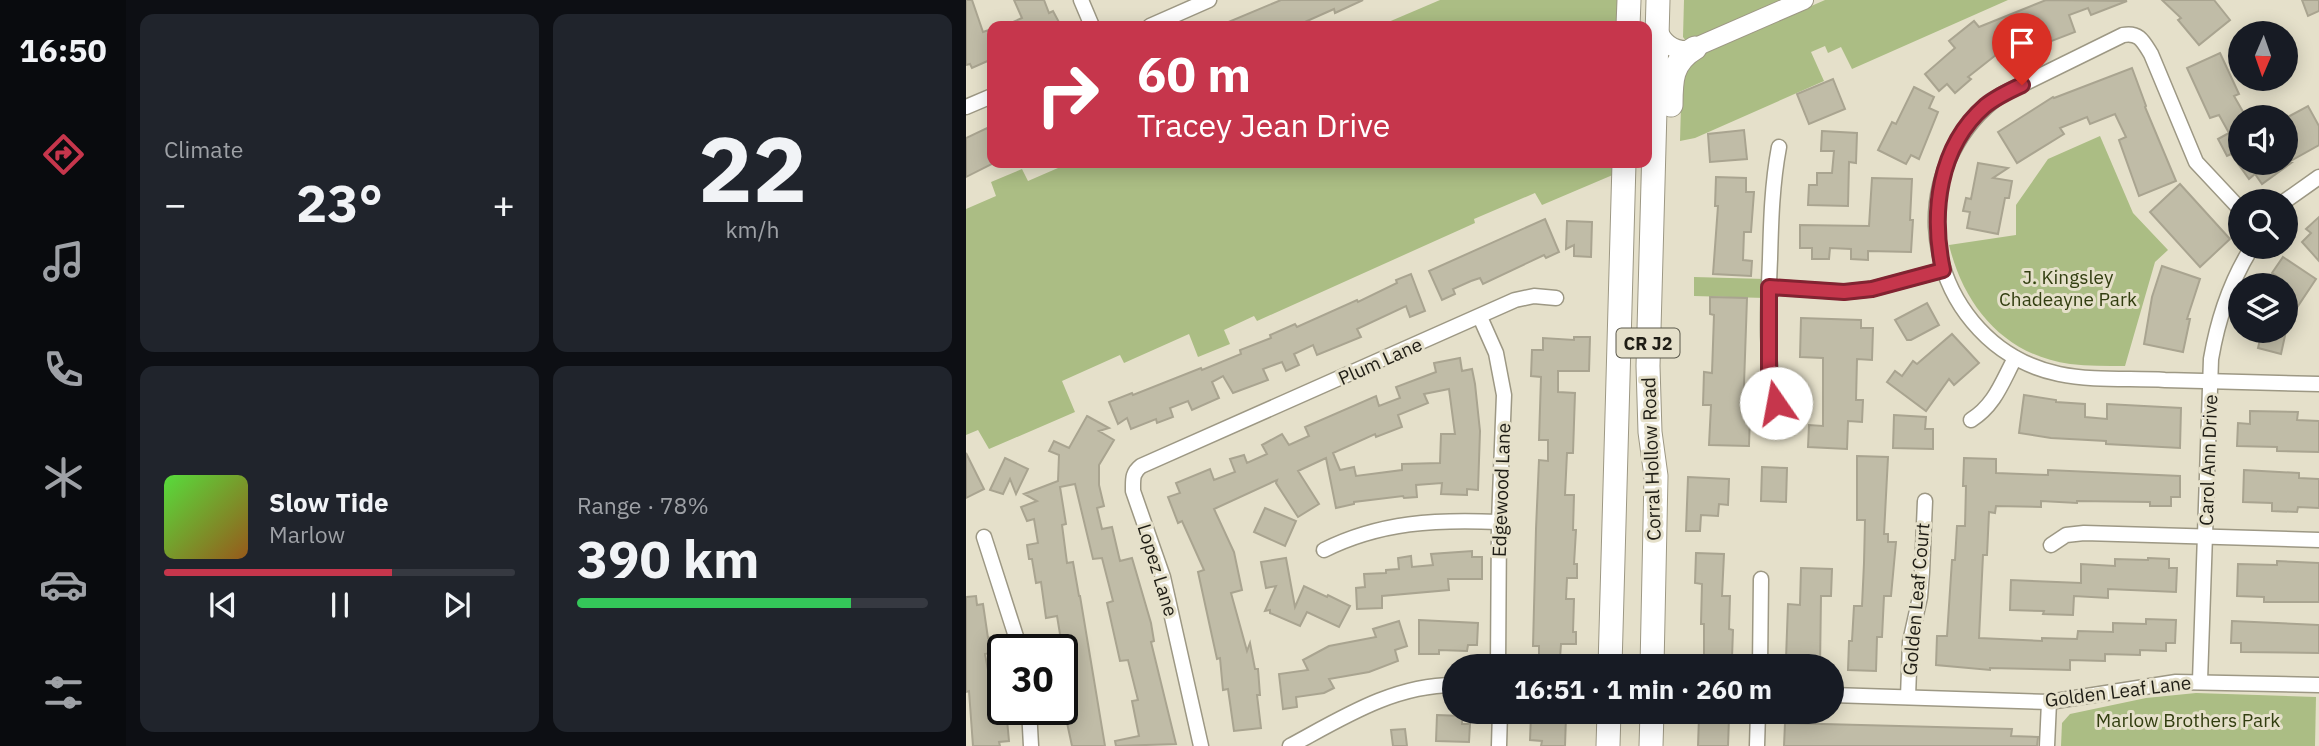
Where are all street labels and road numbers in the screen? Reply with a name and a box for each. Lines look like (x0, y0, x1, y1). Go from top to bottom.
road number: CR J2 (1616, 328, 1680, 358)
street label: Plum Lane (1334, 332, 1426, 390)
street label: Corral Hollow Road (1636, 377, 1666, 541)
street label: Carol Ann Drive (2194, 394, 2222, 526)
street label: Edgewood Lane (1487, 422, 1515, 558)
street label: Lopez Lane (1133, 521, 1183, 619)
street label: Golden Leaf Court (1897, 522, 1935, 676)
street label: Golden Leaf Lane (2044, 670, 2192, 712)

